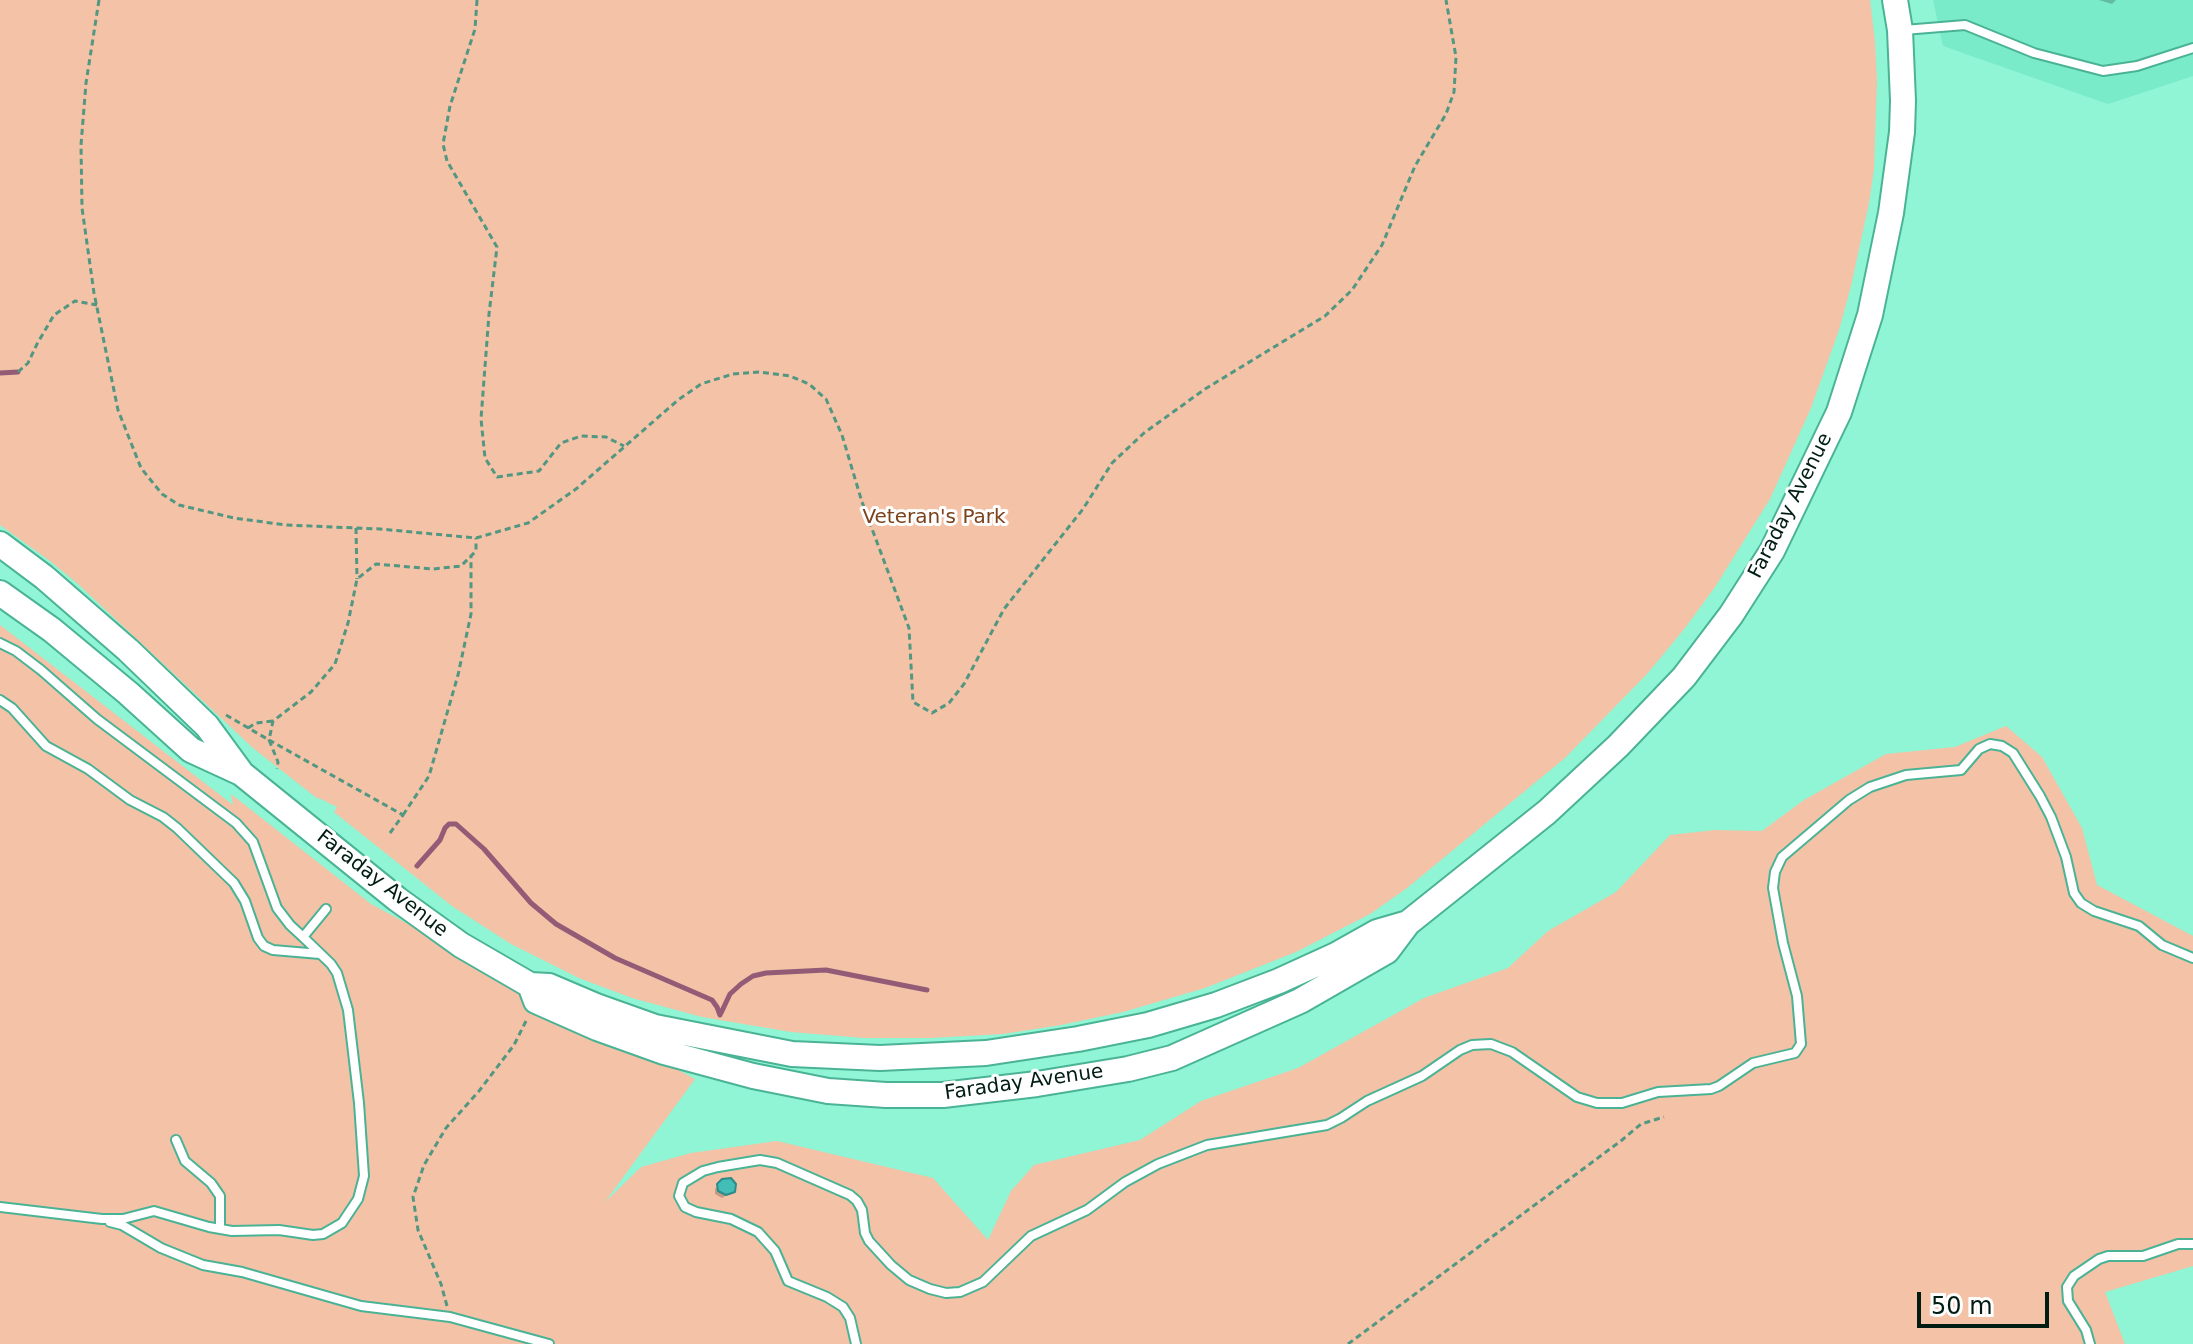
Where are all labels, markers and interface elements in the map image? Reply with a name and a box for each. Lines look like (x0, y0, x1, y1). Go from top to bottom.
street label: Faraday Avenue (1744, 429, 1838, 583)
park label: Veteran's Park (862, 506, 1006, 530)
street label: Faraday Avenue (312, 825, 452, 943)
street label: Faraday Avenue (943, 1060, 1105, 1106)
scale bar (1921, 1276, 2053, 1326)
text: 50 m (1931, 1292, 1993, 1320)

